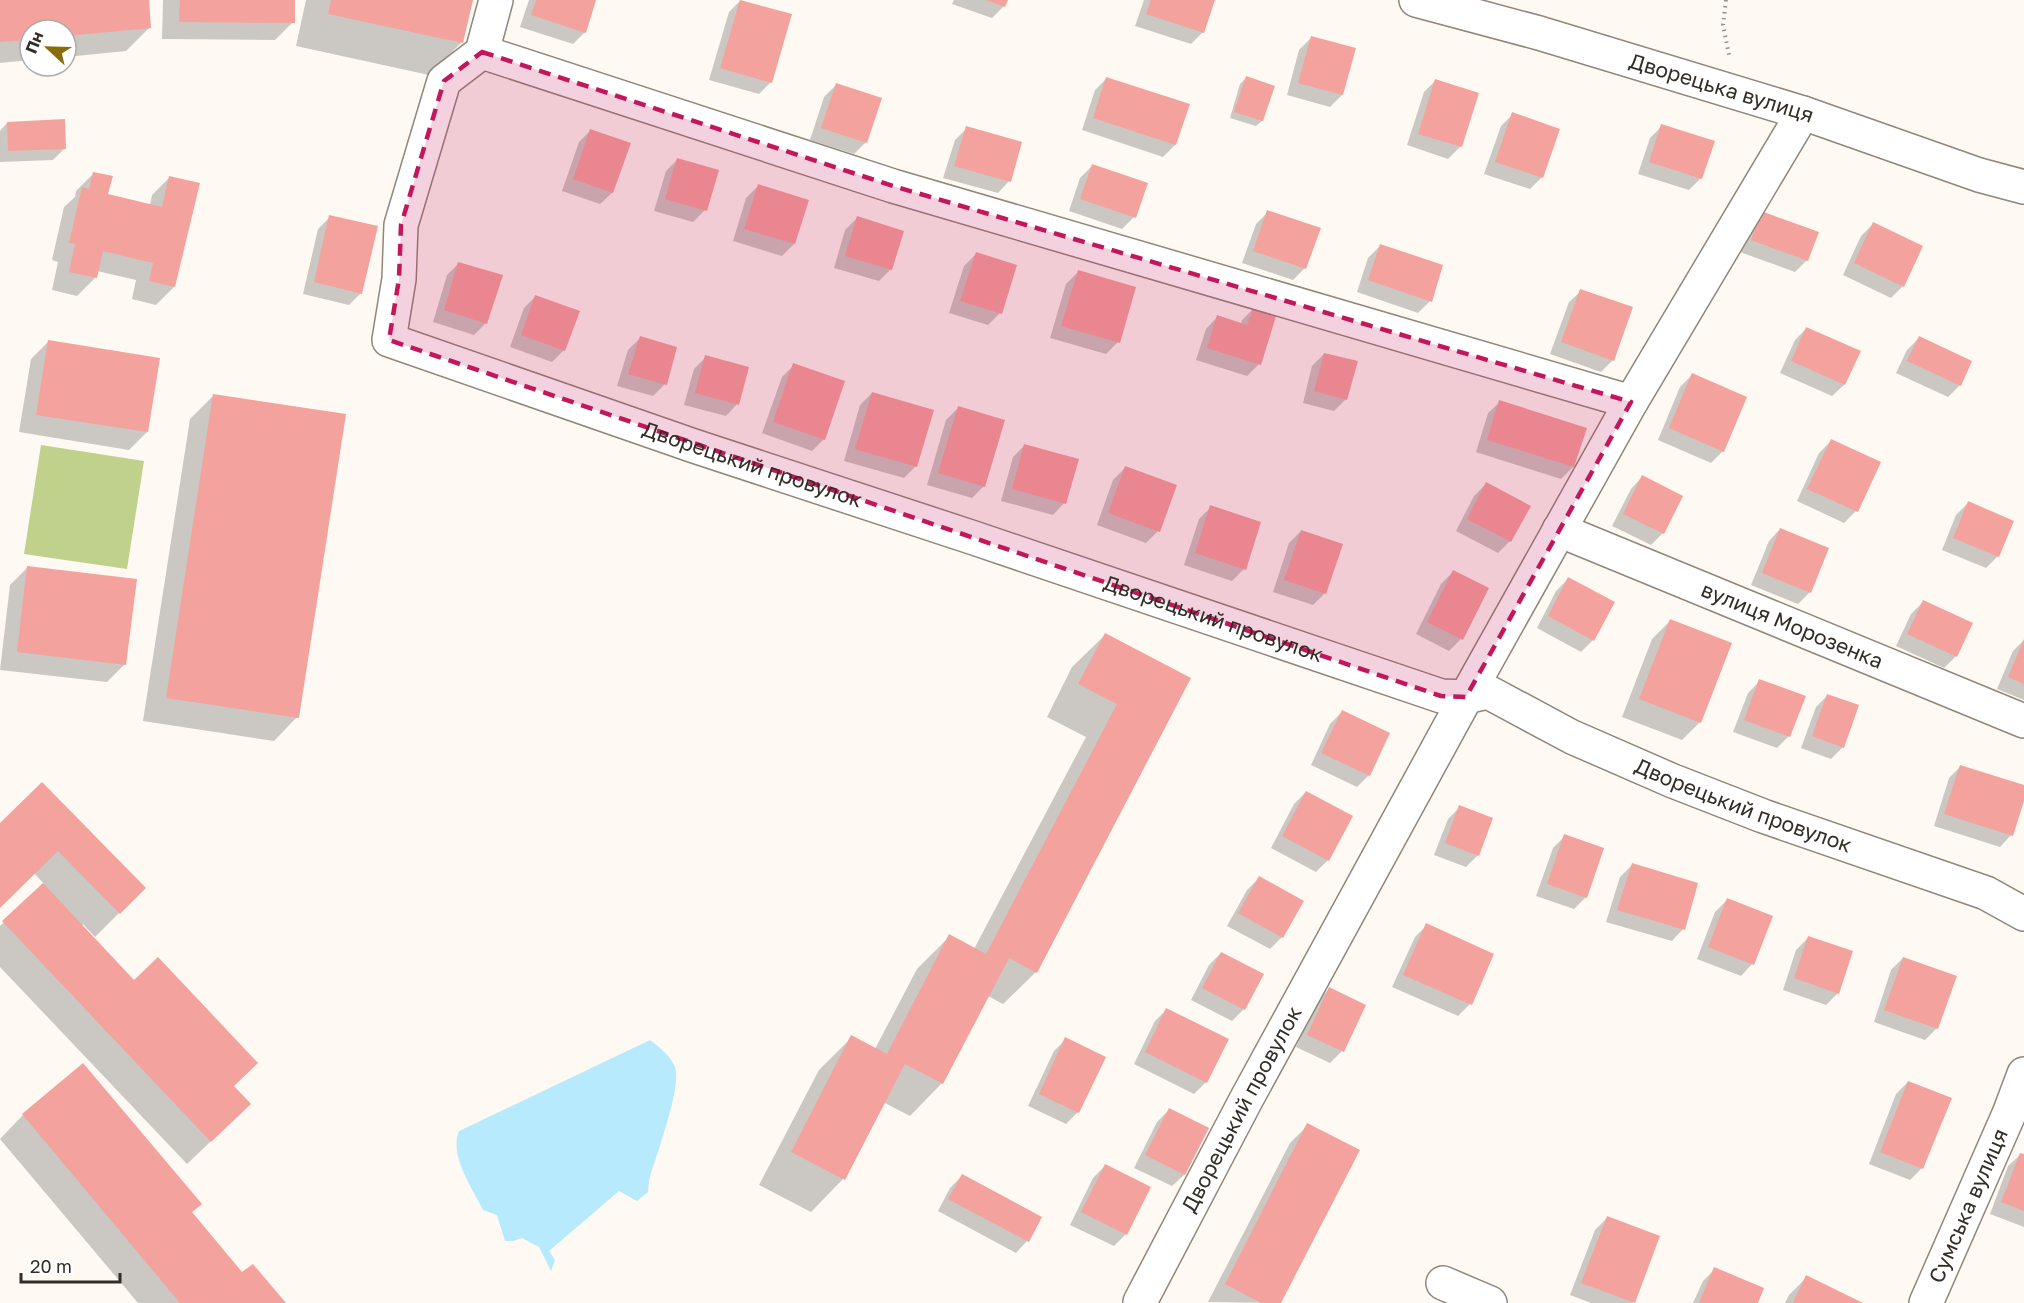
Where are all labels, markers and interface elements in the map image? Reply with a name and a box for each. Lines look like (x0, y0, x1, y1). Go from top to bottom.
north arrow (18, 18, 78, 78)
text: Пн (21, 29, 47, 56)
street label: Дворецька вулиця (1627, 47, 1817, 128)
street label: Дворецький провулок (639, 415, 866, 512)
street label: Дворецький провулок (1101, 569, 1327, 667)
street label: вулиця Морозенка (1698, 576, 1887, 674)
street label: Дворецький провулок (1631, 752, 1855, 858)
street label: Дворецький провулок (1175, 1001, 1307, 1216)
street label: Сумська вулиця (1922, 1124, 2013, 1287)
scale bar (21, 1246, 120, 1284)
text: 20 m (30, 1255, 72, 1277)

